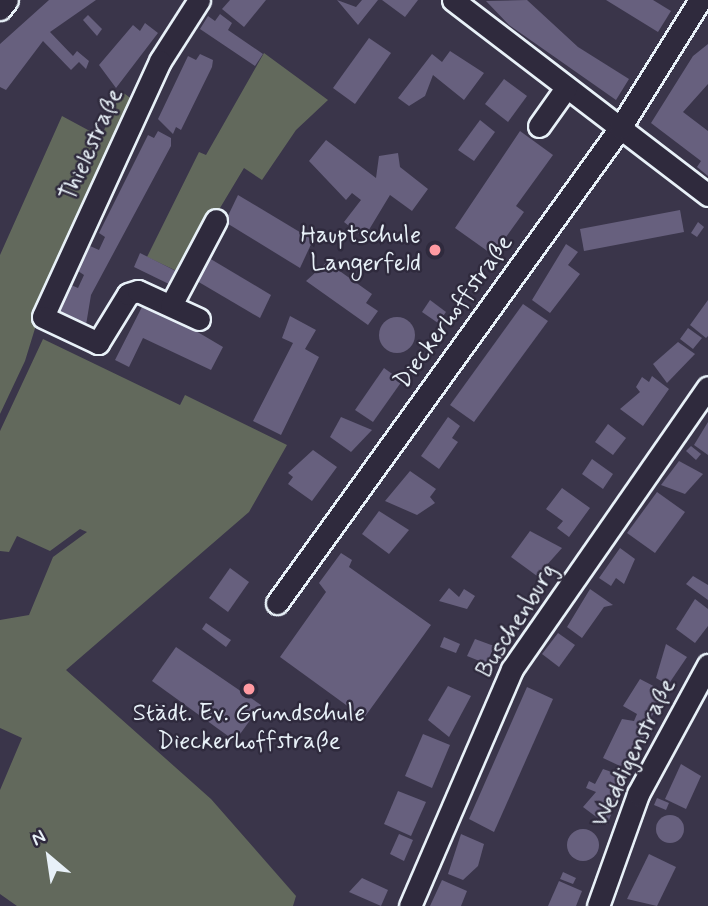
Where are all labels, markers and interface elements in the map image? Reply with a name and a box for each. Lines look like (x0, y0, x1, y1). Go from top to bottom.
street label: Thielestraße (54, 84, 130, 206)
place label: Hauptschule Langerfeld (300, 222, 421, 278)
street label: Dieckerhoffstraße (389, 229, 519, 395)
marker: Hauptschule Langerfeld (427, 242, 443, 258)
street label: Buschenburg (470, 558, 564, 684)
street label: Weddigenstraße (586, 674, 682, 832)
marker: Städt. Ev. Grundschule Dieckerhoffstraße (241, 681, 257, 697)
place label: Städt. Ev. Grundschule Dieckerhoffstraße (133, 700, 365, 756)
north arrow (14, 822, 84, 892)
text: N (27, 824, 50, 852)

